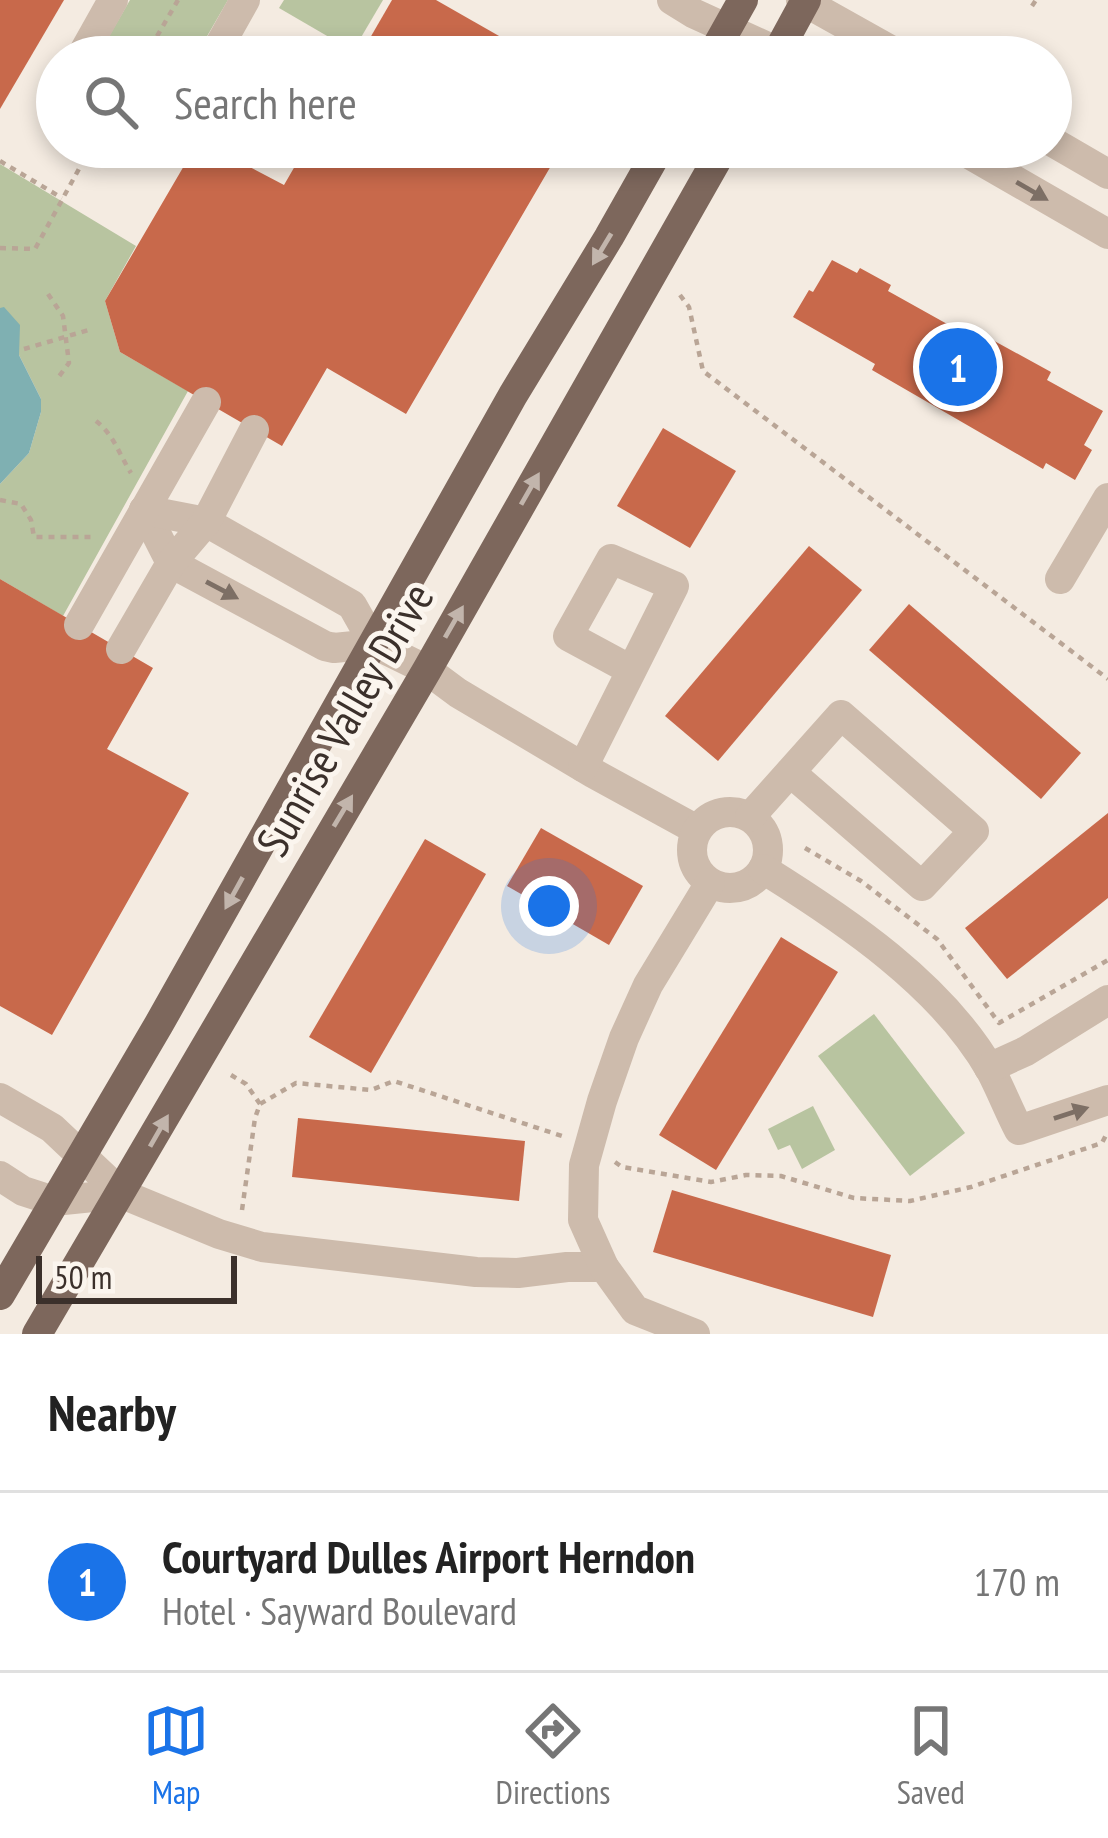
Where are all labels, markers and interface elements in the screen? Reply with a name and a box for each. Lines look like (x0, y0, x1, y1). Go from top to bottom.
search box (36, 36, 1072, 168)
icon: search (78, 69, 144, 135)
text: Search here (174, 73, 357, 131)
one-way arrow (1016, 179, 1049, 200)
one-way arrow (592, 232, 613, 266)
pin: 1 (919, 322, 997, 412)
one-way arrow (519, 472, 540, 505)
street label: Sunrise Valley Drive (242, 572, 446, 866)
one-way arrow (205, 579, 240, 600)
one-way arrow (443, 605, 464, 639)
one-way arrow (332, 794, 353, 828)
one-way arrow (224, 876, 245, 909)
your location (519, 876, 579, 936)
one-way arrow (1053, 1102, 1090, 1121)
one-way arrow (147, 1114, 168, 1148)
scale bar (36, 1250, 237, 1303)
text: 50 m (54, 1255, 112, 1298)
text: Nearby (48, 1379, 176, 1445)
text: Courtyard Dulles Airport Herndon (162, 1527, 695, 1585)
text: 1 (78, 1556, 96, 1607)
text: 170 m (974, 1556, 1060, 1607)
text: Hotel · Sayward Boulevard (162, 1585, 517, 1636)
tab: Map (143, 1698, 209, 1813)
tab: Directions (496, 1698, 610, 1813)
tab: Saved (897, 1698, 965, 1813)

